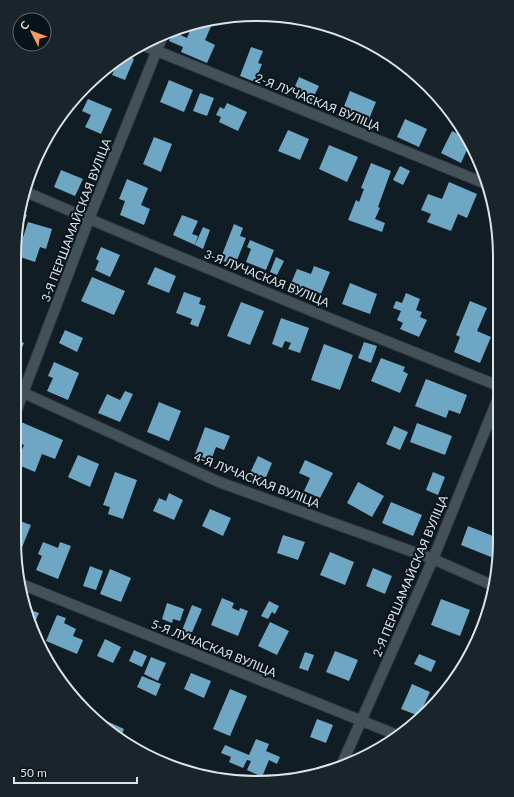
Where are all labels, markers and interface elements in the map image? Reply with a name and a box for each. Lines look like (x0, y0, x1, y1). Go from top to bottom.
north arrow (12, 12, 52, 52)
text: С (17, 17, 32, 32)
street label: 2-Я ЛУЧАСКАЯ ВУЛІЦА (253, 70, 384, 134)
street label: 3-Я ПЕРШАМАЙСКАЯ ВУЛІЦА (38, 135, 115, 304)
street label: 3-Я ЛУЧАСКАЯ ВУЛІЦА (202, 246, 333, 310)
street label: 4-Я ЛУЧАСКАЯ ВУЛІЦА (192, 449, 323, 511)
street label: 2-Я ПЕРШАМАЙСКАЯ ВУЛІЦА (369, 492, 451, 659)
street label: 5-Я ЛУЧАСКАЯ ВУЛІЦА (149, 616, 280, 680)
scale bar (14, 759, 137, 785)
text: 50 m (20, 765, 47, 780)

